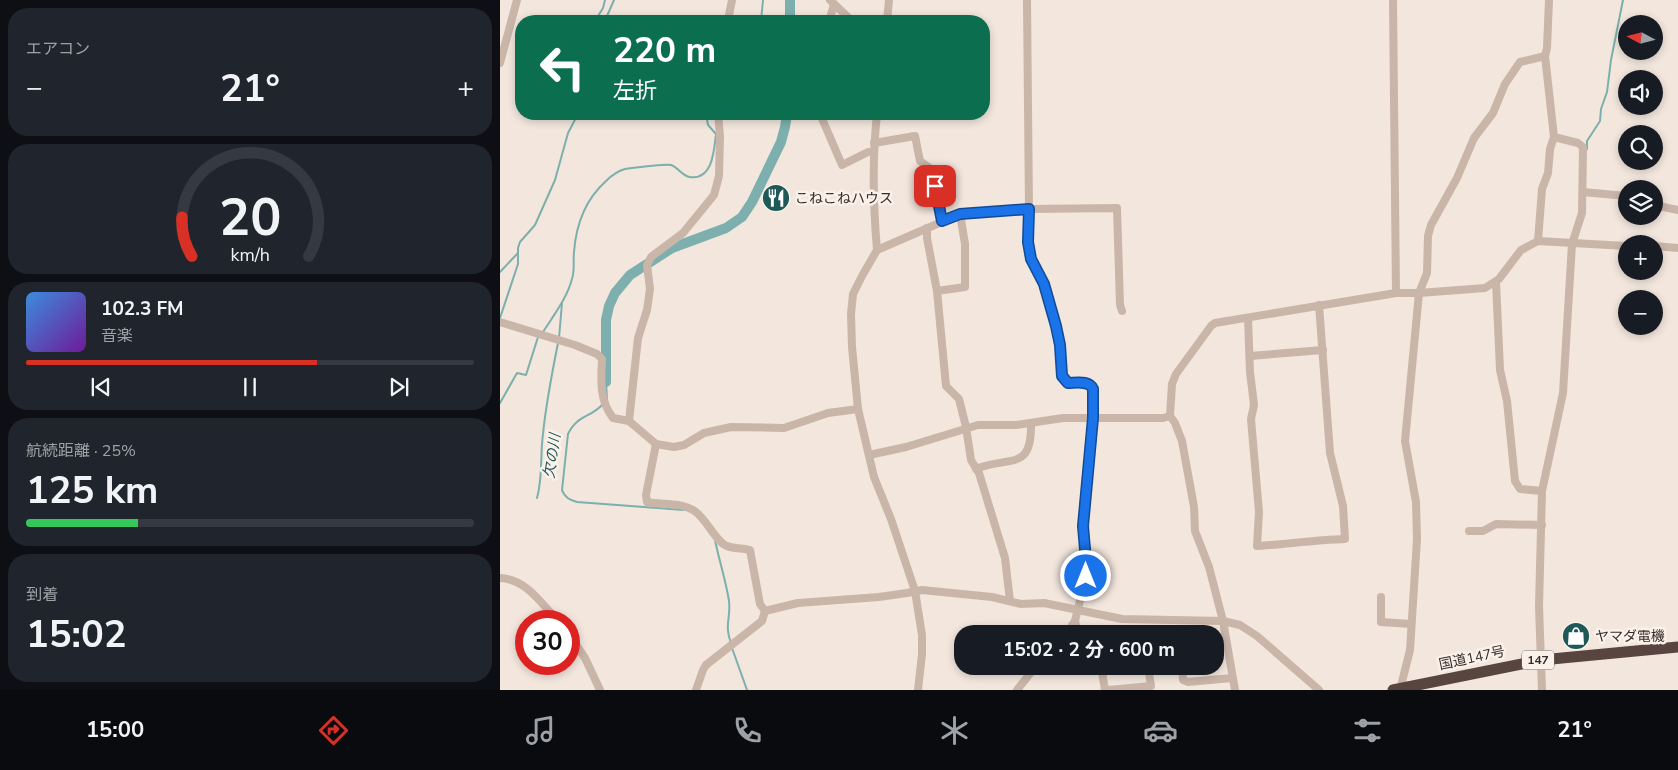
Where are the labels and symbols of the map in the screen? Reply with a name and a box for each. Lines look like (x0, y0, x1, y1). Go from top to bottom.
north arrow (1618, 15, 1662, 60)
pin (914, 165, 956, 207)
restaurant icon: こねこねハウス (761, 183, 791, 213)
place label: こねこねハウス (795, 189, 893, 208)
water label: 欠の川 (539, 430, 565, 480)
position arrow (1059, 549, 1111, 601)
speed limit sign: 30 (515, 610, 580, 675)
shop icon: ヤマダ電機 (1561, 621, 1591, 651)
place label: ヤマダ電機 (1595, 627, 1665, 646)
street label: 国道147号 (1437, 642, 1507, 674)
road number: 147 (1522, 650, 1554, 670)

